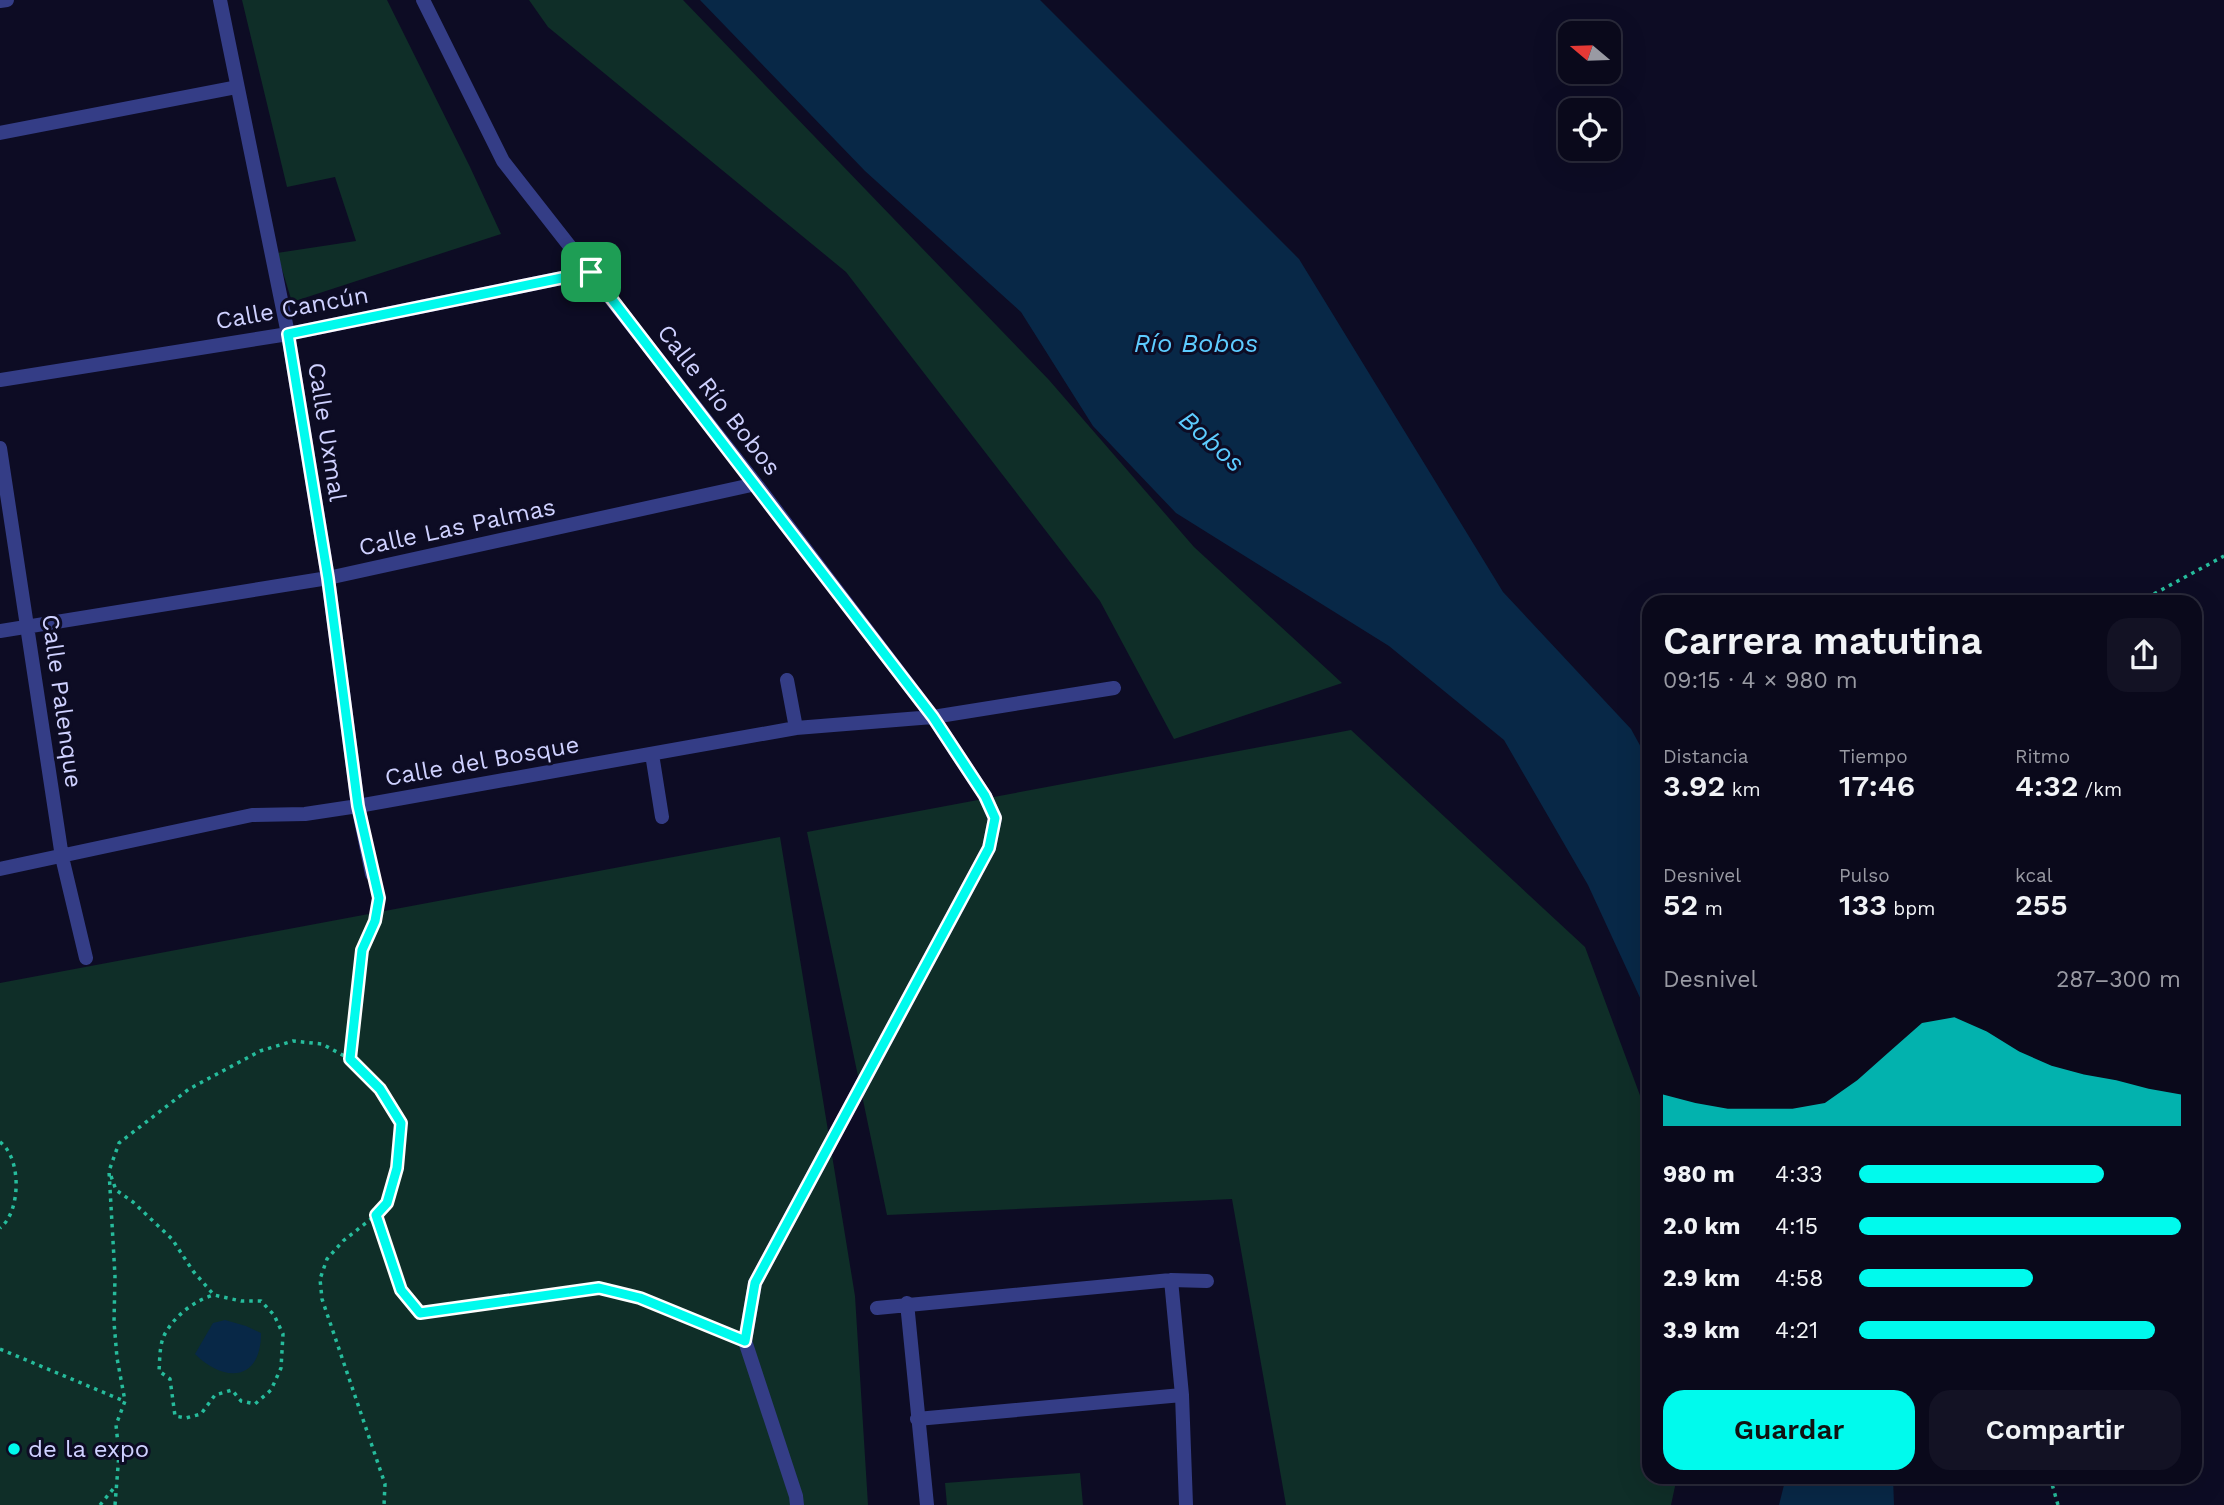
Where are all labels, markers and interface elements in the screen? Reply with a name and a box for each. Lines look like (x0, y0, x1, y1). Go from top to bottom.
north arrow (1558, 21, 1620, 84)
map controls (1558, 21, 1621, 161)
button: locate (1558, 98, 1621, 161)
pin (561, 242, 621, 302)
icon: arrive (572, 253, 610, 291)
street label: Calle Cancún (213, 281, 371, 335)
street label: Calle Río Bobos (651, 319, 787, 481)
water label: Río Bobos (1134, 328, 1258, 358)
street label: Calle Uxmal (302, 360, 352, 504)
water label: Bobos (1173, 404, 1251, 478)
street label: Calle Las Palmas (356, 492, 558, 562)
street label: Calle Palenque (36, 613, 88, 789)
button: share (2107, 618, 2181, 692)
text: Carrera matutina (1663, 619, 1982, 663)
text: 09:15 · 4 × 980 m (1663, 667, 1858, 694)
street label: Calle del Bosque (383, 730, 581, 792)
text: Distancia (1663, 745, 1749, 768)
text: Tiempo (1839, 745, 1908, 768)
text: Ritmo (2015, 745, 2070, 768)
text: 3.92 (1663, 768, 1725, 803)
text: 17:46 (1839, 768, 1915, 803)
text: 4:32 (2015, 768, 2078, 803)
text: km (1725, 778, 1761, 801)
text: /km (2078, 778, 2122, 801)
text: Desnivel (1663, 864, 1741, 887)
text: Pulso (1839, 864, 1890, 887)
text: kcal (2015, 864, 2053, 887)
text: 52 (1663, 887, 1698, 922)
text: 133 (1839, 887, 1887, 922)
text: 255 (2015, 887, 2068, 922)
text: m (1698, 897, 1723, 920)
text: bpm (1887, 897, 1935, 920)
text: Desnivel (1663, 966, 1758, 993)
text: 287–300 m (2056, 966, 2181, 993)
text: 980 m (1663, 1161, 1735, 1188)
text: 4:33 (1775, 1161, 1823, 1188)
text: 2.0 km (1663, 1213, 1741, 1240)
text: 4:15 (1775, 1213, 1818, 1240)
text: 2.9 km (1663, 1265, 1740, 1292)
text: 4:58 (1775, 1265, 1823, 1292)
text: 3.9 km (1663, 1317, 1740, 1344)
text: 4:21 (1775, 1317, 1818, 1344)
button: Guardar (1663, 1390, 1915, 1470)
button: Compartir (1929, 1390, 2181, 1470)
place label: de la expo (28, 1435, 149, 1463)
marker: de la expo (6, 1441, 22, 1457)

